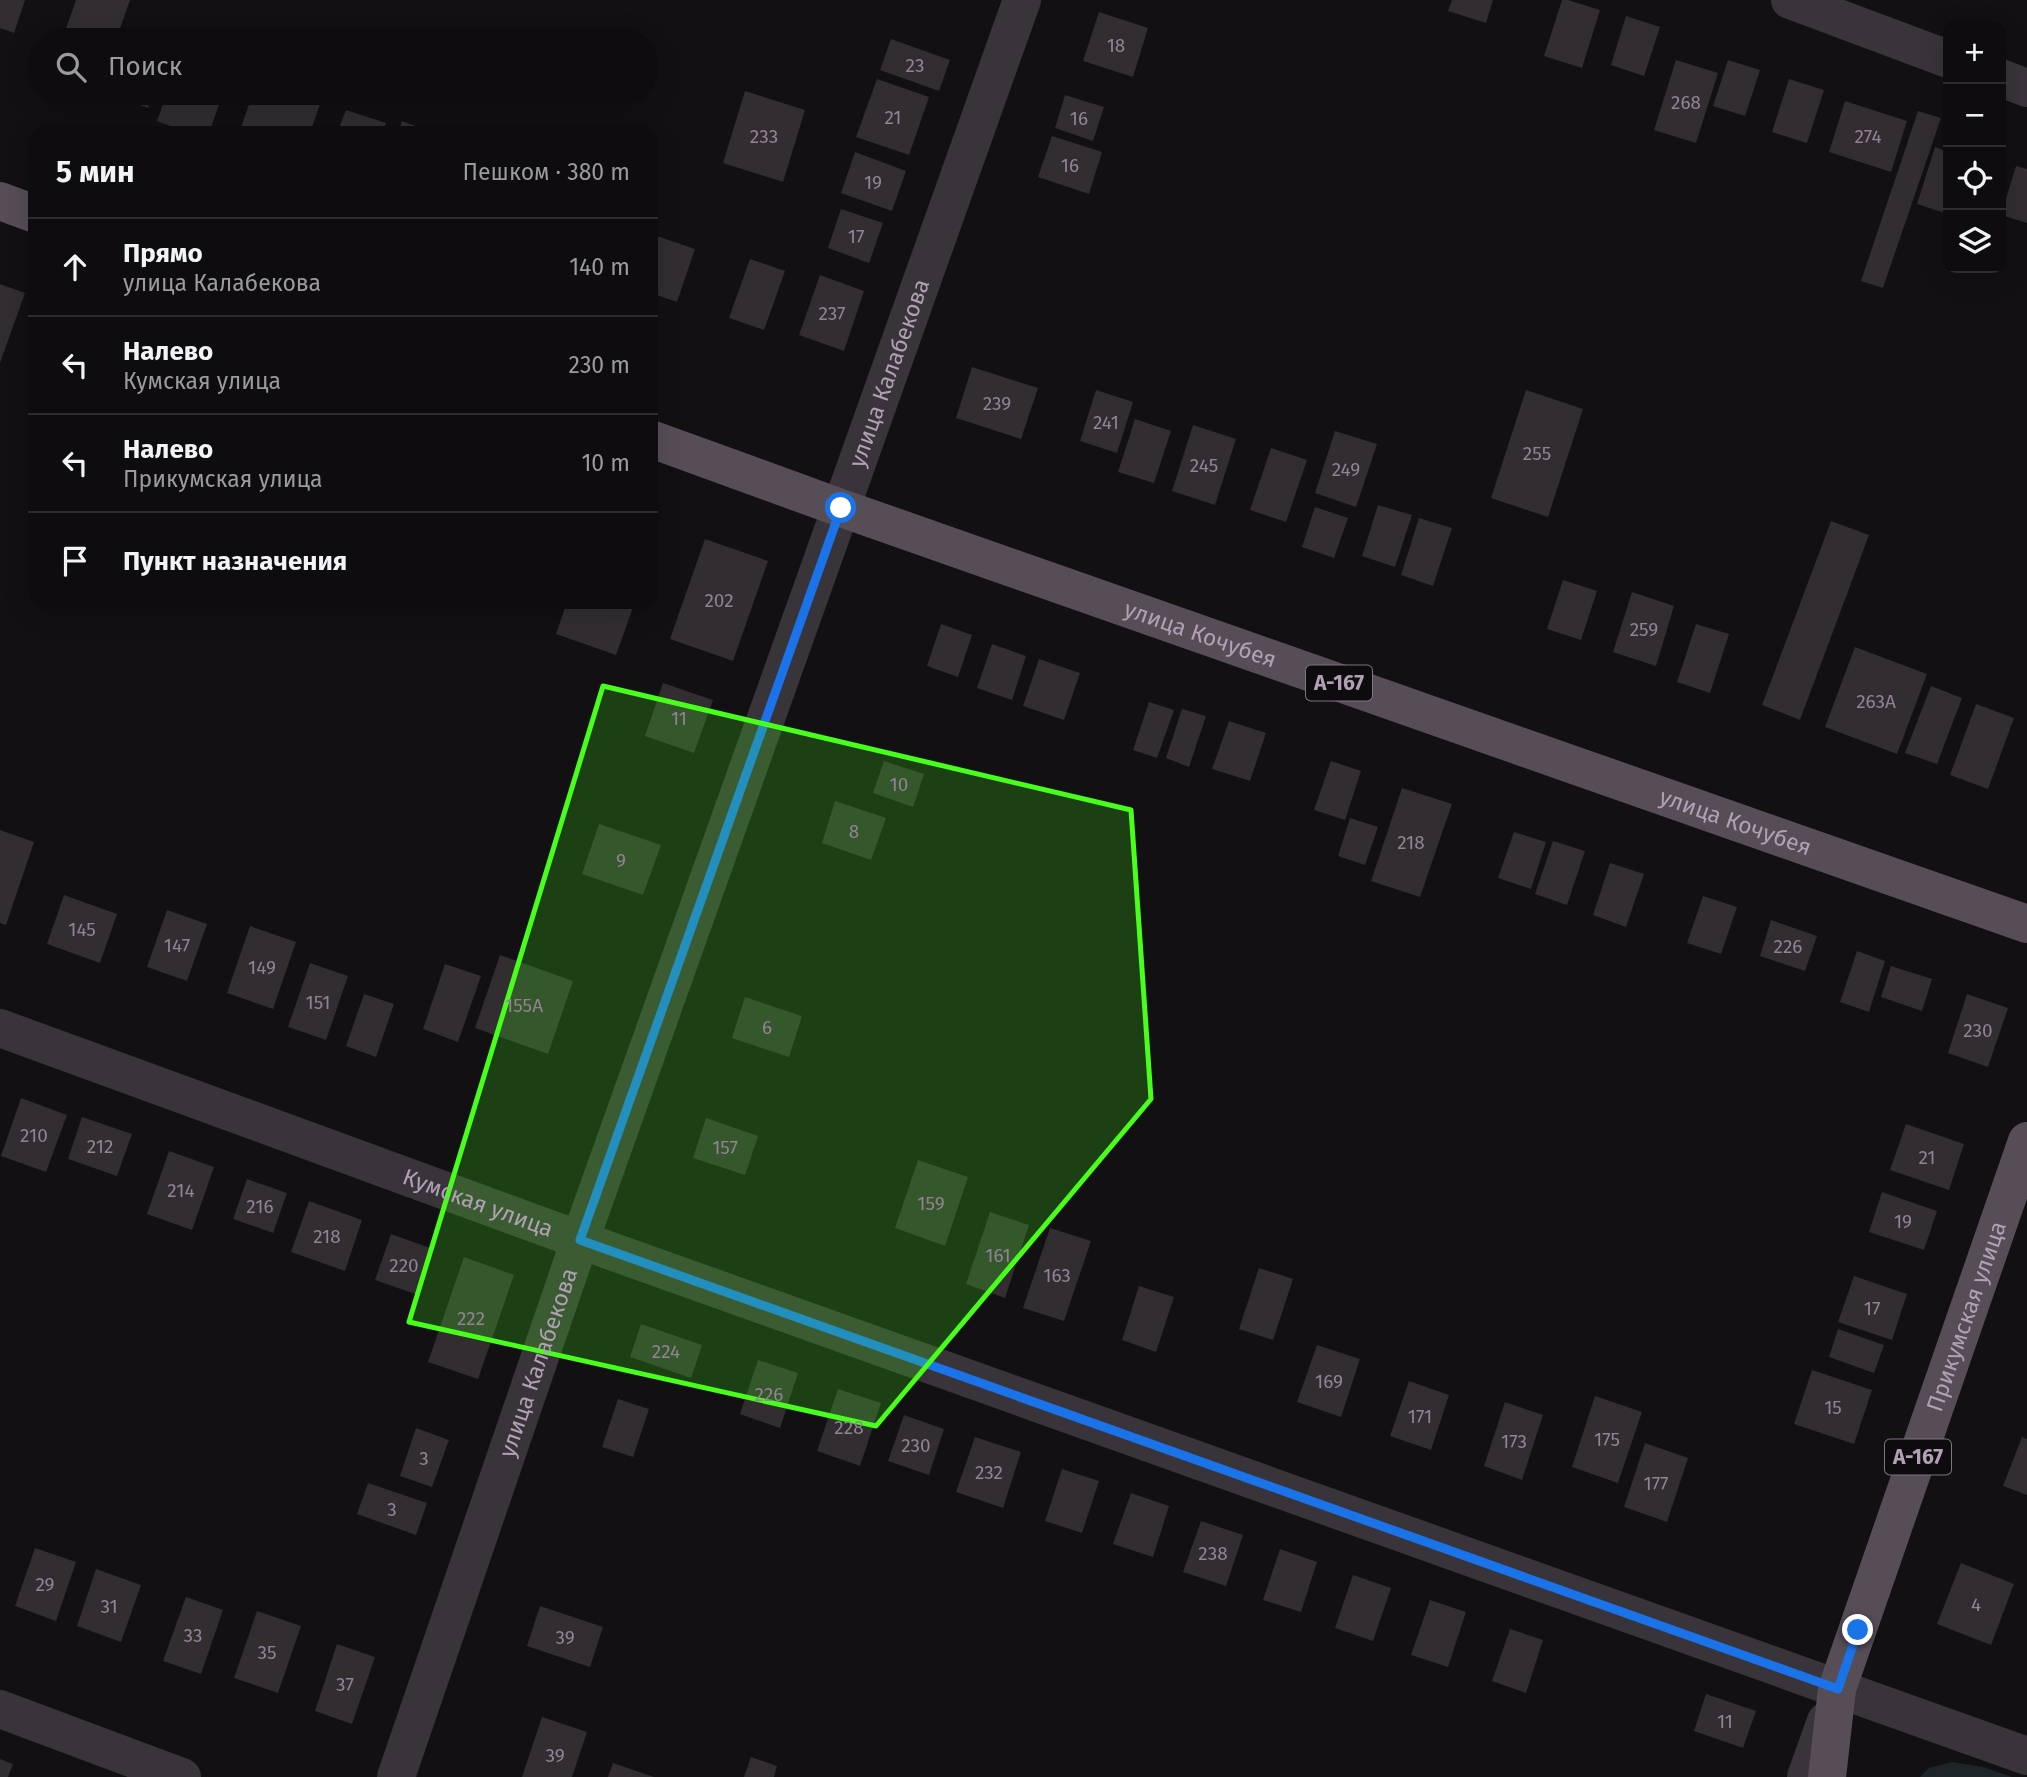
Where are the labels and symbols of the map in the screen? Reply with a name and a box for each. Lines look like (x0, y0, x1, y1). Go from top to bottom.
house number: 18 (1107, 34, 1125, 57)
house number: 23 (906, 54, 924, 77)
house number: 268 (1671, 91, 1701, 114)
house number: 21 (884, 106, 902, 129)
house number: 16 (1070, 107, 1088, 130)
house number: 233 (750, 125, 778, 148)
house number: 274 (1855, 125, 1882, 148)
house number: 16 (1061, 154, 1079, 177)
house number: 19 (864, 171, 882, 194)
house number: 17 (848, 225, 864, 248)
street label: улица Калабекова (843, 275, 935, 471)
house number: 237 (818, 302, 846, 325)
house number: 239 (983, 392, 1011, 415)
house number: 241 (1093, 411, 1119, 434)
house number: 255 (1523, 442, 1551, 465)
house number: 245 (1190, 454, 1218, 477)
house number: 249 (1332, 458, 1360, 481)
route start (825, 492, 856, 523)
house number: 202 (704, 589, 734, 612)
street label: улица Кочубея (1121, 594, 1280, 674)
house number: 259 (1630, 618, 1658, 641)
road number: А-167 (1306, 666, 1372, 700)
house number: 263А (1856, 690, 1896, 713)
house number: 11 (671, 707, 687, 730)
house number: 10 (890, 773, 908, 796)
street label: улица Кочубея (1656, 782, 1815, 861)
house number: 8 (849, 820, 859, 843)
house number: 218 (1397, 831, 1425, 854)
house number: 9 (616, 849, 626, 872)
house number: 145 (68, 918, 96, 941)
house number: 147 (164, 934, 190, 957)
house number: 226 (1774, 935, 1802, 958)
house number: 149 (248, 956, 276, 979)
house number: 151 (305, 991, 331, 1014)
house number: 155А (505, 994, 543, 1017)
house number: 6 (762, 1016, 772, 1039)
house number: 230 (1963, 1019, 1993, 1042)
house number: 210 (20, 1124, 48, 1147)
house number: 212 (87, 1135, 113, 1158)
house number: 157 (712, 1136, 738, 1159)
house number: 21 (1918, 1146, 1936, 1169)
street label: Кумская улица (399, 1162, 557, 1243)
house number: 214 (167, 1179, 195, 1202)
house number: 159 (917, 1192, 945, 1215)
house number: 216 (246, 1195, 274, 1218)
house number: 19 (1894, 1210, 1912, 1233)
street label: Прикумская улица (1920, 1217, 2012, 1415)
house number: 218 (313, 1225, 341, 1248)
house number: 161 (985, 1244, 1011, 1267)
house number: 220 (389, 1254, 419, 1277)
street label: улица Калабекова (493, 1264, 583, 1461)
house number: 163 (1043, 1264, 1071, 1287)
house number: 17 (1864, 1297, 1880, 1320)
house number: 222 (457, 1307, 485, 1330)
house number: 224 (652, 1340, 680, 1363)
house number: 169 (1315, 1370, 1343, 1393)
house number: 226 (755, 1383, 783, 1406)
house number: 15 (1824, 1396, 1842, 1419)
house number: 171 (1408, 1405, 1432, 1428)
house number: 228 (834, 1416, 864, 1439)
house number: 175 (1594, 1428, 1620, 1451)
house number: 173 (1501, 1430, 1527, 1453)
house number: 230 (901, 1434, 931, 1457)
road number: А-167 (1885, 1440, 1951, 1474)
house number: 3 (419, 1447, 429, 1470)
house number: 232 (975, 1461, 1003, 1484)
house number: 177 (1643, 1472, 1669, 1495)
house number: 3 (387, 1498, 397, 1521)
house number: 238 (1198, 1542, 1228, 1565)
house number: 29 (35, 1573, 55, 1596)
house number: 4 (1971, 1593, 1981, 1616)
house number: 31 (100, 1595, 118, 1618)
route end (1842, 1614, 1873, 1645)
house number: 33 (184, 1624, 202, 1647)
house number: 39 (555, 1626, 575, 1649)
house number: 35 (257, 1641, 277, 1664)
house number: 37 (336, 1673, 354, 1696)
house number: 11 (1717, 1710, 1733, 1733)
house number: 39 (545, 1744, 565, 1767)

